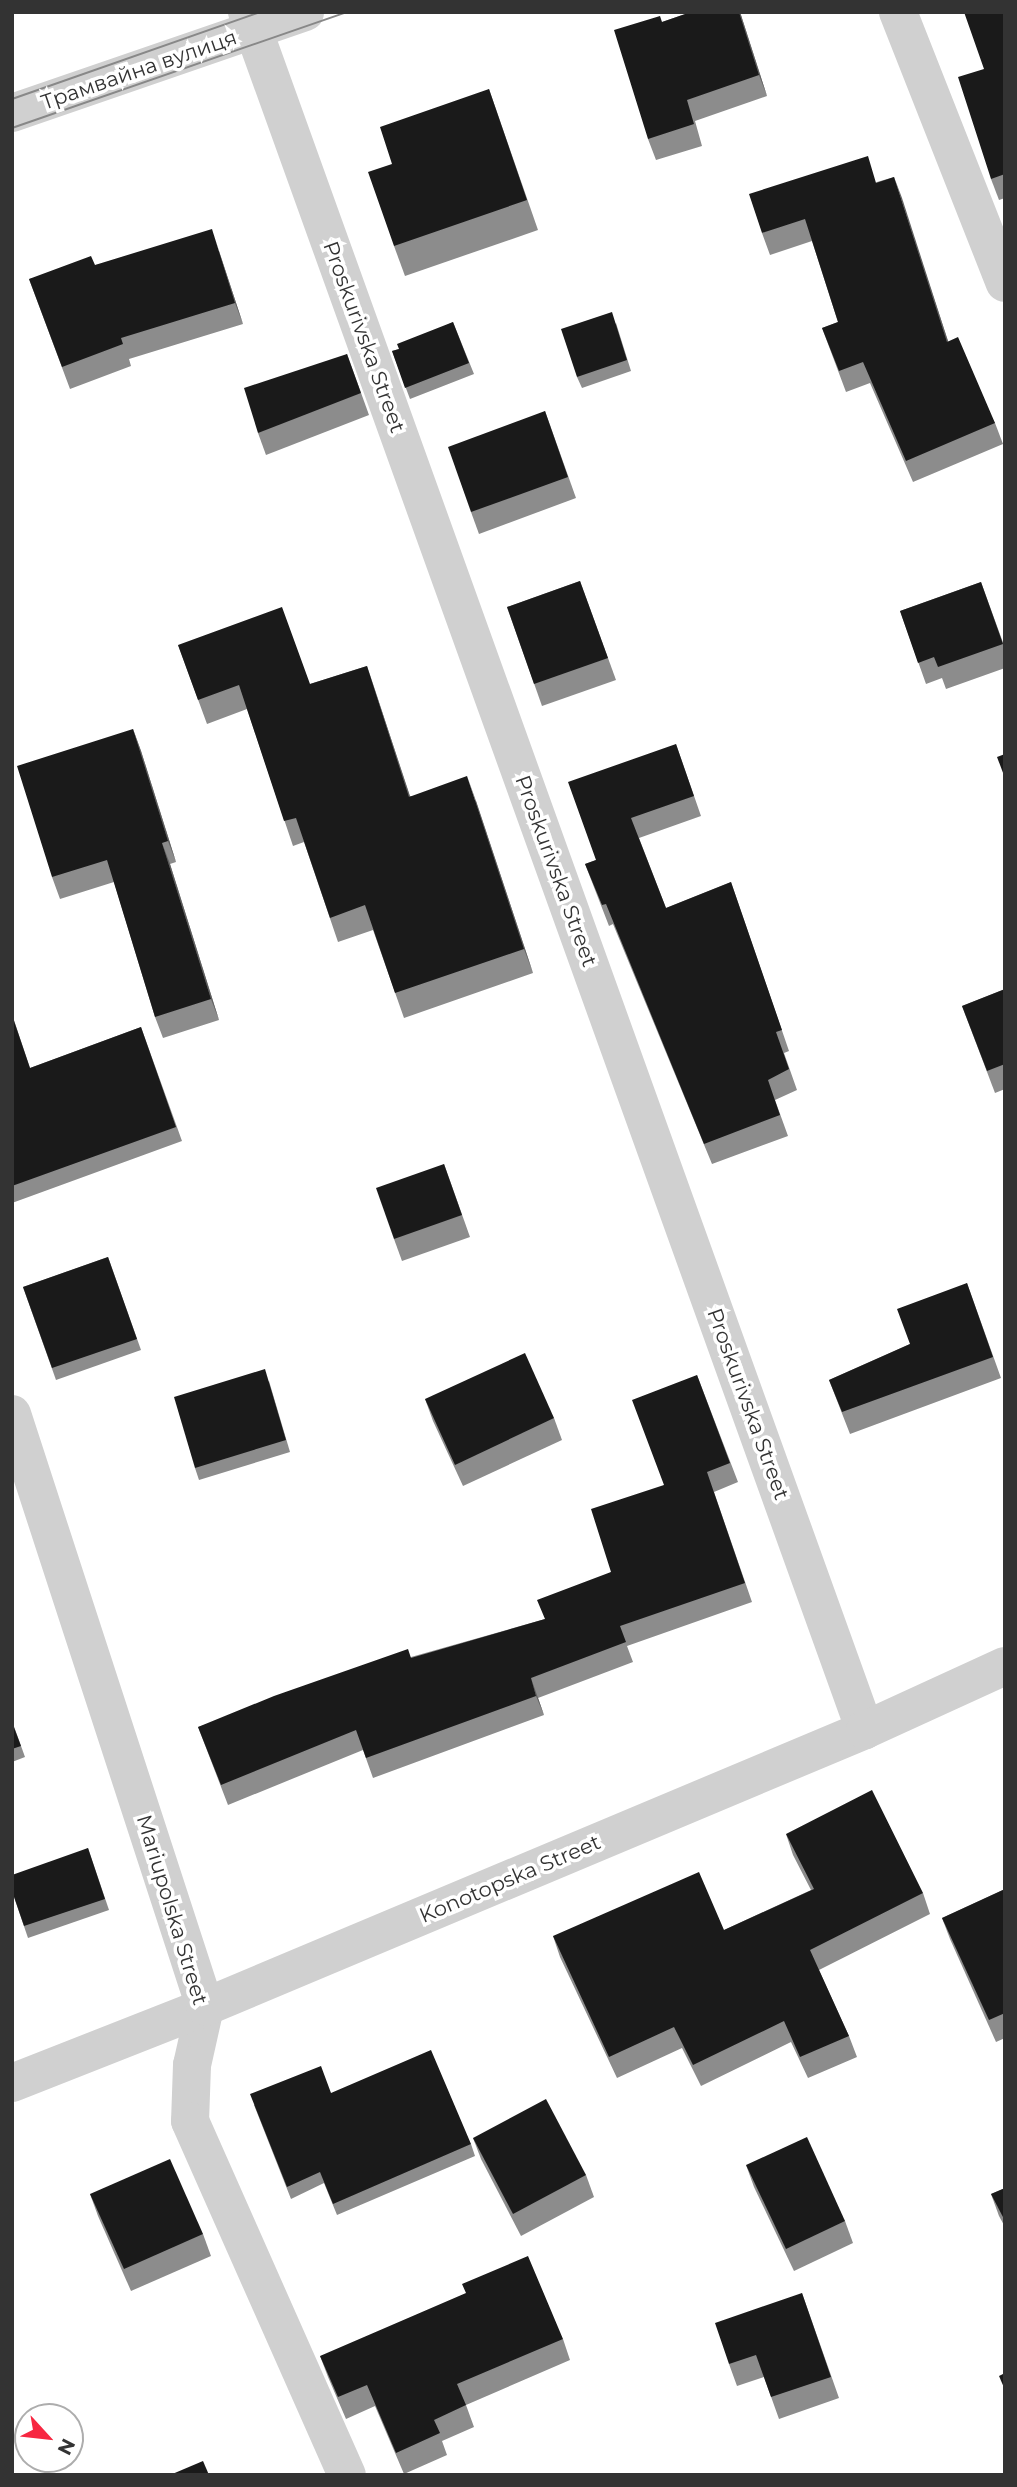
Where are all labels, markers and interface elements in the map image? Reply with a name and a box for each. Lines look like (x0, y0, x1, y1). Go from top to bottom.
street label: Трамвайна вулиця (38, 25, 240, 115)
street label: Proskurivska Street (318, 238, 410, 436)
street label: Proskurivska Street (510, 772, 602, 970)
street label: Proskurivska Street (702, 1305, 794, 1503)
street label: Mariupolska Street (131, 1812, 213, 2008)
street label: Konotopska Street (416, 1829, 604, 1929)
north arrow (14, 2403, 84, 2473)
text: N (53, 2435, 80, 2459)

